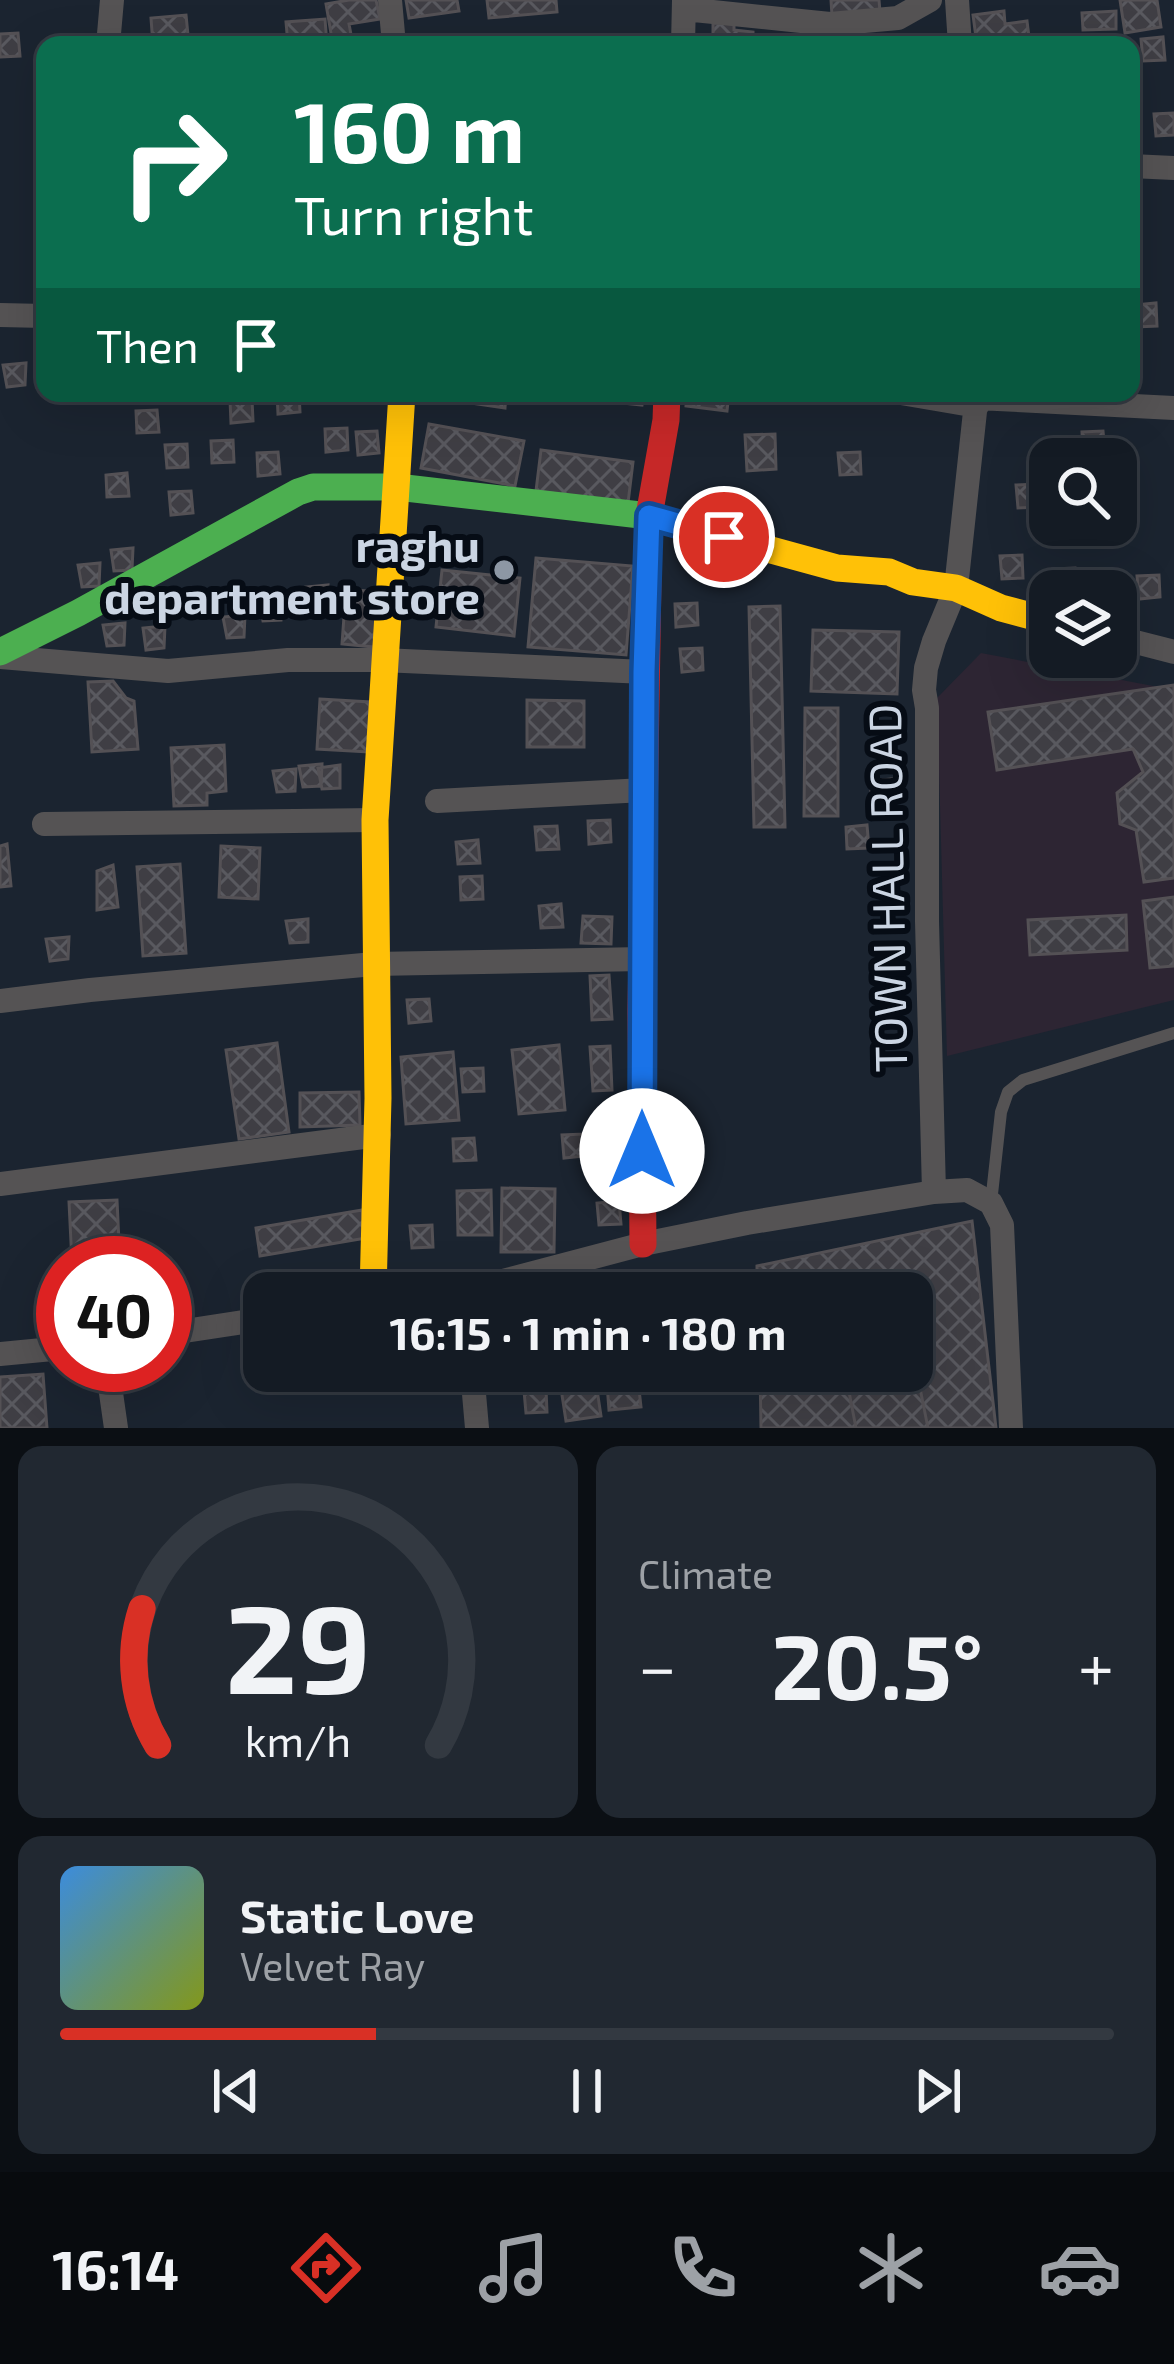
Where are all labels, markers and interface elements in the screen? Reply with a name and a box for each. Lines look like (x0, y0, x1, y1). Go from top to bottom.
text: 160 m (294, 79, 525, 180)
icon: right (96, 84, 252, 240)
text: Turn right (294, 181, 534, 246)
icon: arrive (223, 312, 289, 378)
text: Then (96, 318, 199, 372)
map controls (1029, 438, 1137, 678)
button: search (1029, 438, 1137, 546)
pin (673, 486, 775, 588)
icon: arrive (691, 504, 757, 570)
place label: raghu department store (104, 517, 480, 623)
marker: raghu department store (491, 557, 517, 583)
button: layers (1029, 570, 1137, 678)
street label: TOWN HALL ROAD (856, 703, 916, 1073)
position arrow (579, 1088, 705, 1214)
speed limit sign: 40 (36, 1236, 192, 1392)
text: 16:15 · 1 min · 180 m (390, 1305, 786, 1359)
text: Climate (638, 1550, 773, 1597)
text: 29 (225, 1569, 371, 1719)
text: 20.5° (771, 1610, 983, 1718)
text: − (638, 1625, 677, 1704)
text: + (1078, 1625, 1114, 1704)
text: km/h (245, 1714, 351, 1766)
text: Static Love (240, 1888, 475, 1942)
text: Velvet Ray (240, 1942, 425, 1989)
icon: previous (203, 2058, 269, 2124)
icon: pause (554, 2058, 620, 2124)
icon: next (905, 2058, 971, 2124)
icon: directions (284, 2226, 368, 2310)
icon: music (472, 2226, 556, 2310)
icon: phone (661, 2226, 745, 2310)
icon: climate (849, 2226, 933, 2310)
icon: car (1038, 2226, 1122, 2310)
text: 16:14 (52, 2236, 179, 2301)

